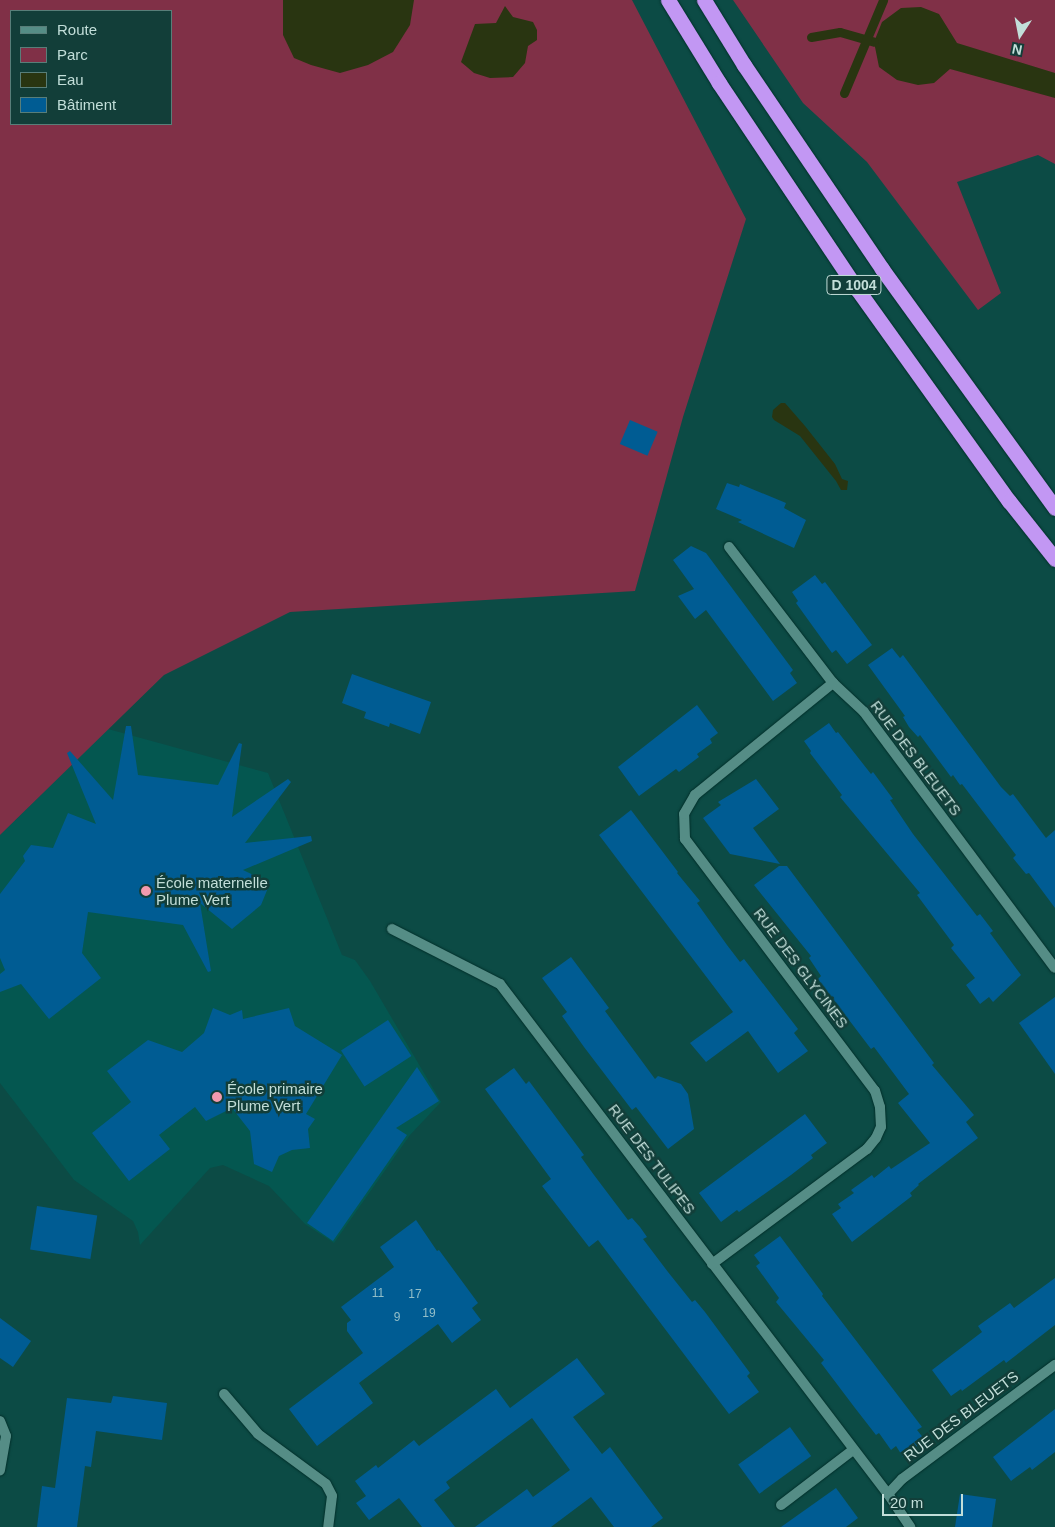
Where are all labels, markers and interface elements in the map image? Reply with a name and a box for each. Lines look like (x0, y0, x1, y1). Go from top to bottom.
legend (10, 10, 172, 125)
north arrow (995, 10, 1045, 60)
text: Route (57, 21, 97, 38)
text: N (1011, 41, 1024, 59)
text: Parc (57, 46, 88, 63)
text: Eau (57, 71, 84, 88)
text: Bâtiment (57, 96, 116, 113)
road number: D 1004 (825, 274, 883, 296)
street label: RUE DES BLEUETS (867, 697, 965, 819)
place label: École maternelle Plume Vert (156, 873, 268, 908)
marker: École maternelle Plume Vert (140, 885, 152, 897)
street label: RUE DES GLYCINES (750, 904, 852, 1032)
place label: École primaire Plume Vert (227, 1079, 323, 1114)
marker: École primaire Plume Vert (211, 1091, 223, 1103)
street label: RUE DES TULIPES (605, 1100, 699, 1218)
house number: 11 (372, 1287, 384, 1301)
house number: 17 (408, 1288, 422, 1302)
house number: 19 (422, 1307, 436, 1321)
house number: 9 (394, 1311, 400, 1325)
street label: RUE DES BLEUETS (900, 1367, 1022, 1465)
scale bar (885, 1484, 966, 1516)
text: 20 m (890, 1494, 923, 1511)

